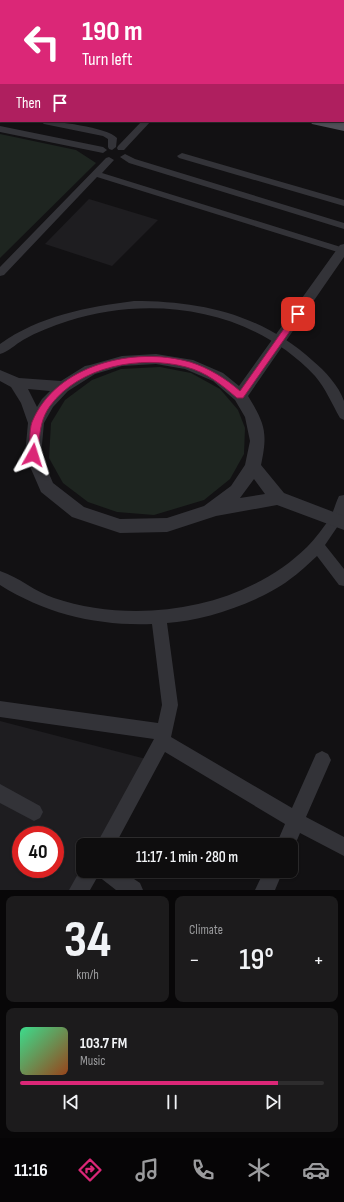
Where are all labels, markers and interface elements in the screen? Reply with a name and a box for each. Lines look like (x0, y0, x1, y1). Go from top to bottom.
text: 190 m (82, 15, 143, 48)
icon: left (16, 16, 68, 68)
text: Turn left (82, 49, 133, 70)
icon: arrive (49, 92, 71, 114)
text: Then (16, 94, 41, 113)
pin (281, 297, 315, 331)
icon: arrive (287, 303, 309, 325)
position arrow (12, 434, 54, 476)
speed limit sign: 40 (12, 826, 64, 878)
text: 11:17 · 1 min · 280 m (136, 848, 238, 867)
text: 34 (64, 909, 111, 972)
text: Climate (189, 922, 223, 938)
text: 19° (239, 942, 274, 978)
text: − (189, 947, 200, 974)
text: + (313, 947, 324, 974)
text: km/h (76, 967, 99, 983)
text: 103.7 FM (80, 1034, 127, 1053)
text: Music (80, 1053, 105, 1069)
icon: previous (60, 1091, 82, 1113)
icon: pause (161, 1091, 183, 1113)
icon: next (262, 1091, 284, 1113)
icon: directions (76, 1156, 104, 1184)
icon: music (133, 1156, 161, 1184)
icon: phone (189, 1156, 217, 1184)
icon: climate (245, 1156, 273, 1184)
icon: car (302, 1156, 330, 1184)
text: 11:16 (14, 1160, 48, 1181)

